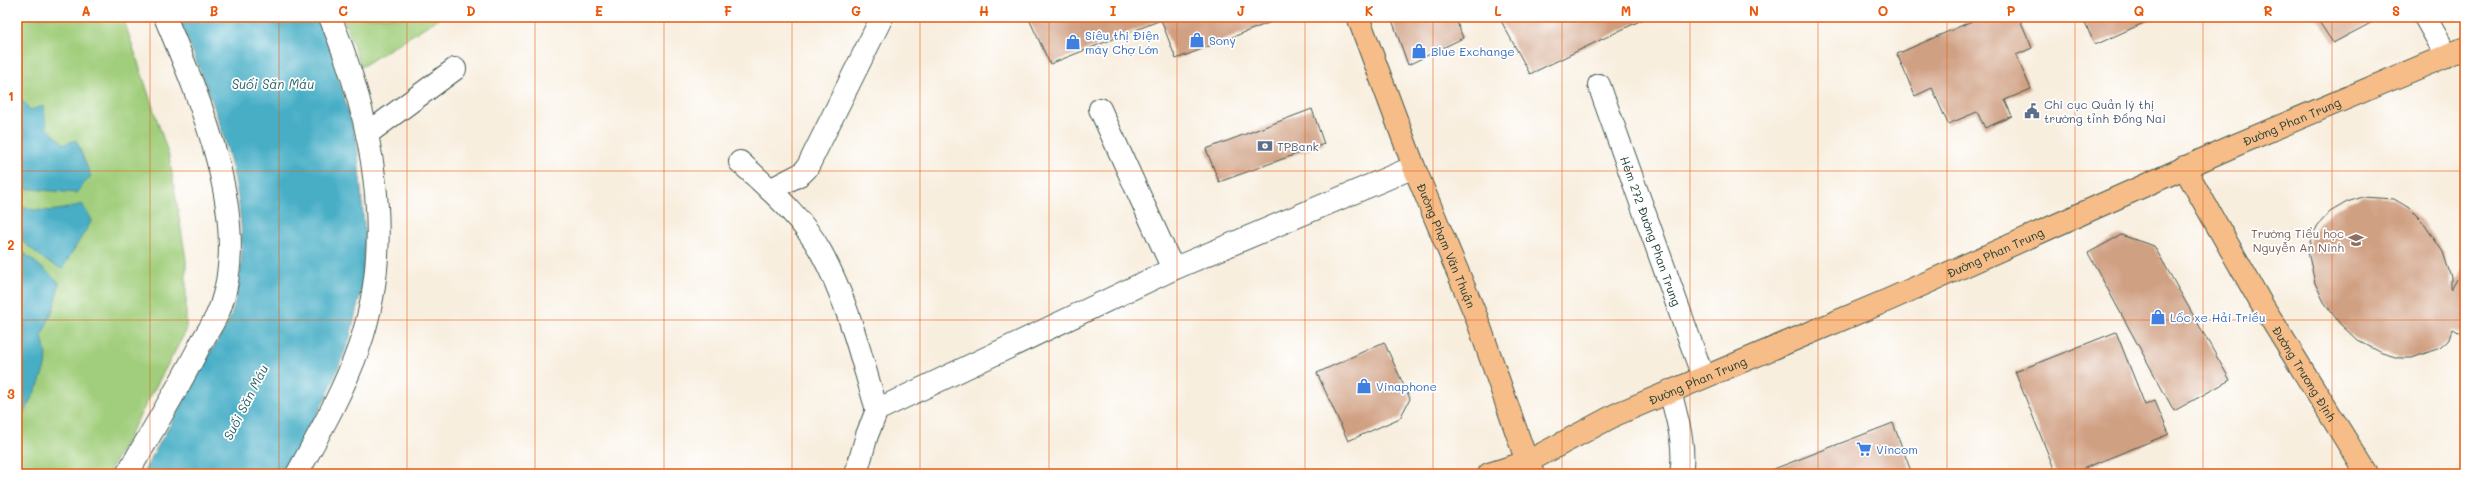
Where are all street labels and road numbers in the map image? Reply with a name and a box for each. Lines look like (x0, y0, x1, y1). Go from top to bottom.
street label: Đường Phan Trung (2240, 94, 2343, 149)
street label: Hẻm 272 Đường Phan Trung (1617, 154, 1685, 308)
street label: Đường Phạm Văn Thuận (1414, 181, 1480, 310)
street label: Đường Phan Trung (1944, 224, 2046, 281)
street label: Đường Trương Định (2269, 323, 2340, 424)
street label: Đường Phan Trung (1646, 352, 1749, 408)

